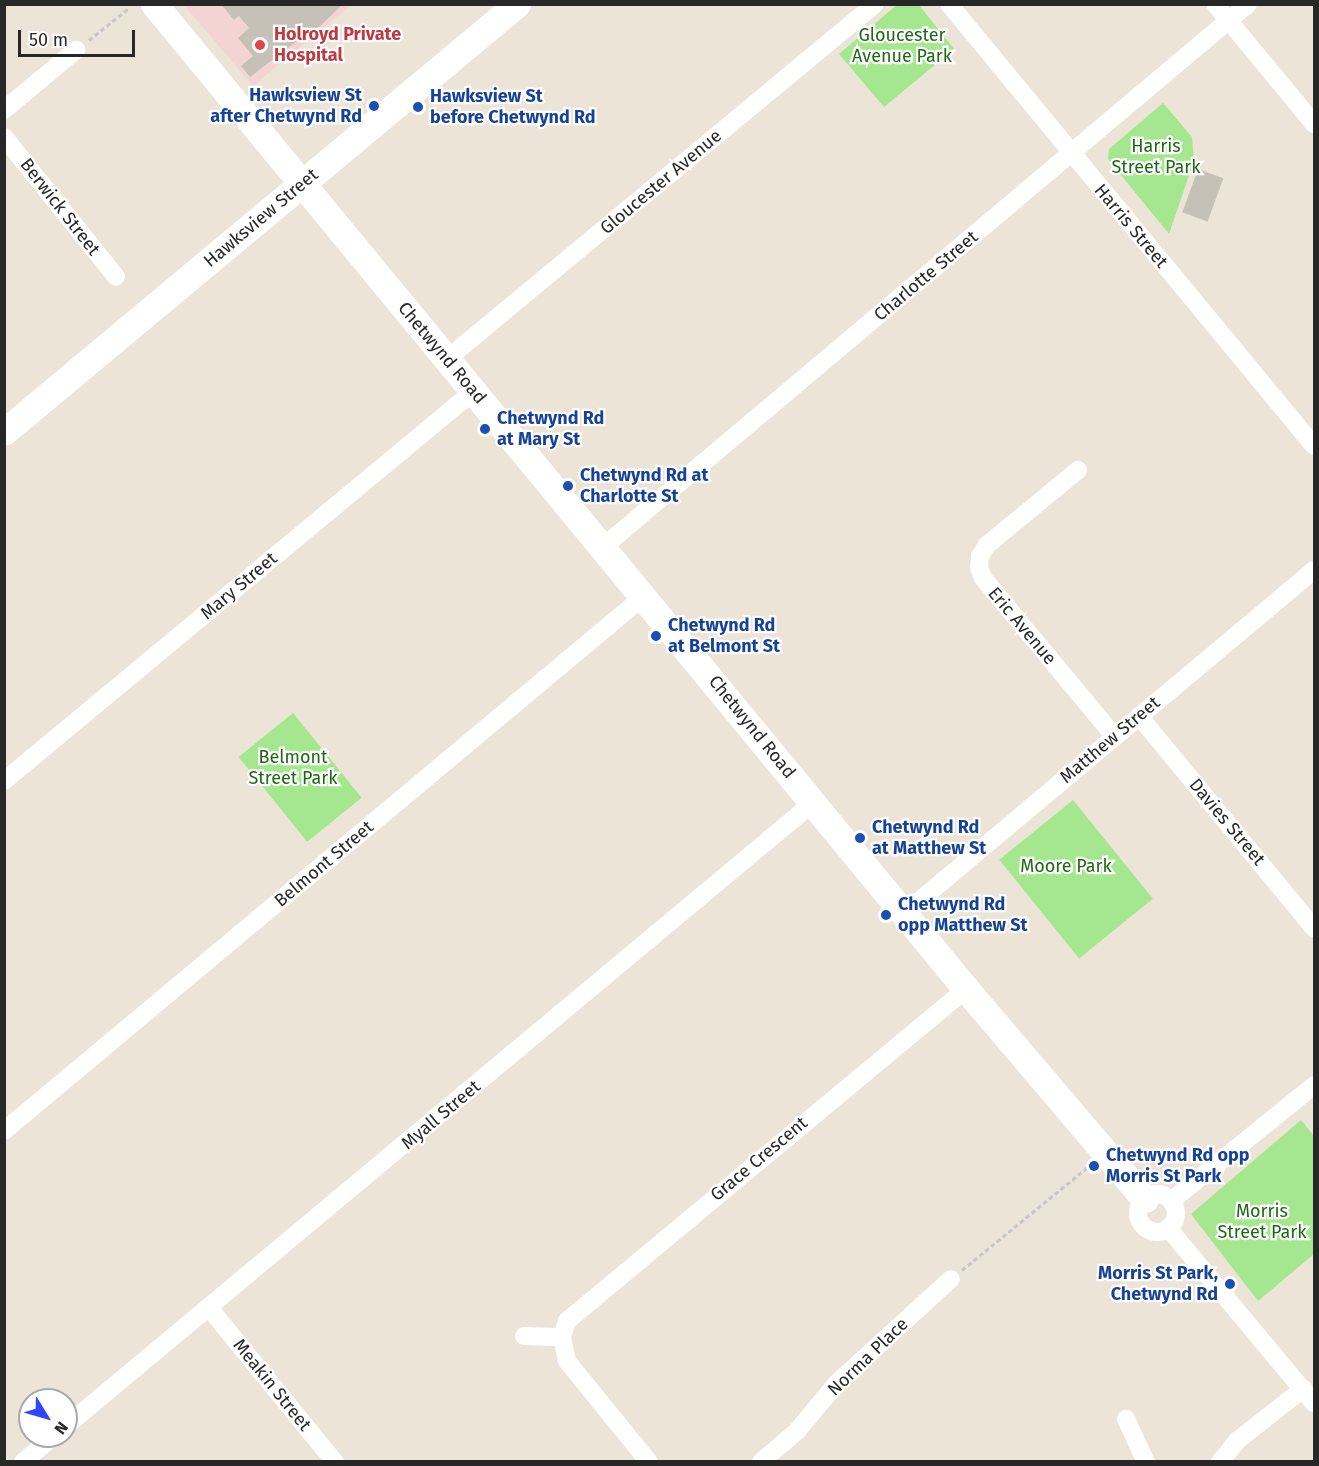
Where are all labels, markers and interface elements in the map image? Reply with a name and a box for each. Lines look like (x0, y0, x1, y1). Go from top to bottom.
scale bar (21, 18, 138, 56)
place label: Holroyd Private Hospital (274, 24, 401, 66)
park label: Gloucester Avenue Park (852, 25, 952, 68)
text: 50 m (29, 29, 68, 51)
marker: Holroyd Private Hospital (251, 36, 269, 54)
place label: Hawksview St after Chetwynd Rd (210, 85, 362, 128)
place label: Hawksview St before Chetwynd Rd (430, 86, 596, 128)
marker: Hawksview St after Chetwynd Rd (367, 99, 381, 113)
marker: Hawksview St before Chetwynd Rd (411, 100, 425, 114)
street label: Gloucester Avenue (596, 125, 726, 239)
park label: Harris Street Park (1111, 136, 1201, 178)
street label: Berwick Street (15, 154, 105, 260)
street label: Hawksview Street (200, 164, 322, 272)
street label: Harris Street (1090, 180, 1172, 272)
street label: Charlotte Street (870, 226, 982, 326)
street label: Chetwynd Road (393, 298, 491, 408)
place label: Chetwynd Rd at Mary St (497, 408, 604, 450)
marker: Chetwynd Rd at Mary St (478, 422, 492, 436)
place label: Chetwynd Rd at Charlotte St (580, 465, 708, 508)
marker: Chetwynd Rd at Charlotte St (561, 479, 575, 493)
street label: Mary Street (196, 548, 282, 624)
street label: Eric Avenue (983, 583, 1061, 669)
place label: Chetwynd Rd at Belmont St (668, 615, 780, 658)
marker: Chetwynd Rd at Belmont St (649, 629, 663, 643)
street label: Chetwynd Road (704, 671, 800, 783)
street label: Matthew Street (1056, 692, 1164, 788)
park label: Belmont Street Park (248, 747, 338, 789)
street label: Davies Street (1184, 774, 1270, 870)
street label: Belmont Street (270, 816, 378, 912)
place label: Chetwynd Rd at Matthew St (872, 817, 986, 860)
marker: Chetwynd Rd at Matthew St (853, 831, 867, 845)
park label: Moore Park (1020, 855, 1112, 877)
place label: Chetwynd Rd opp Matthew St (898, 894, 1027, 936)
marker: Chetwynd Rd opp Matthew St (879, 908, 893, 922)
street label: Myall Street (397, 1076, 485, 1154)
street label: Grace Crescent (706, 1112, 812, 1206)
place label: Chetwynd Rd opp Morris St Park (1106, 1145, 1250, 1188)
marker: Chetwynd Rd opp Morris St Park (1087, 1159, 1101, 1173)
park label: Morris Street Park (1217, 1201, 1307, 1244)
place label: Morris St Park, Chetwynd Rd (1098, 1263, 1218, 1306)
marker: Morris St Park, Chetwynd Rd (1223, 1277, 1237, 1291)
street label: Norma Place (823, 1313, 913, 1401)
street label: Meakin Street (228, 1335, 316, 1435)
north arrow (18, 1388, 78, 1448)
text: N (50, 1418, 72, 1438)

